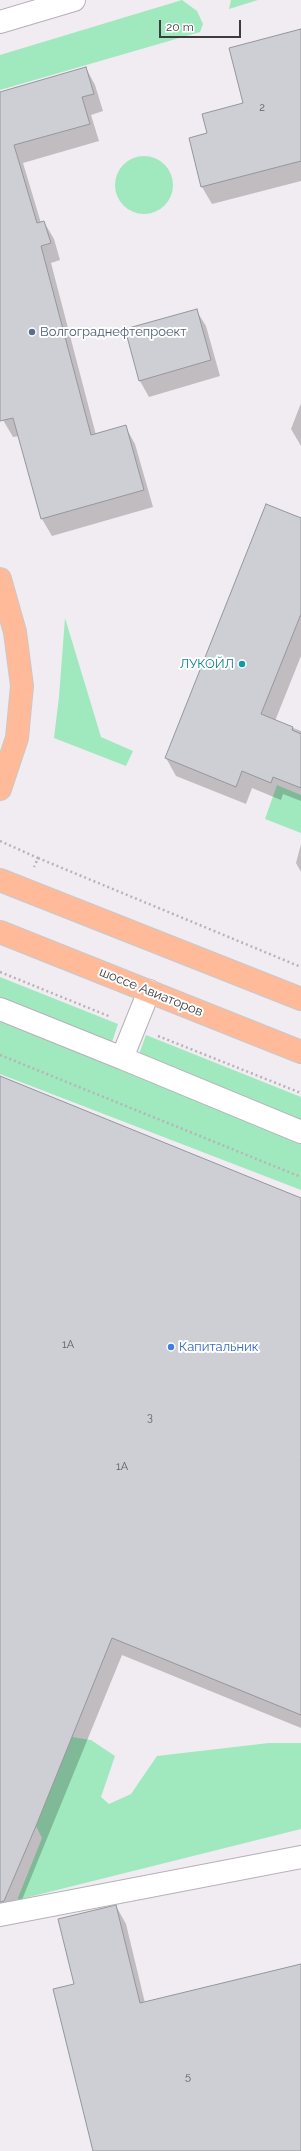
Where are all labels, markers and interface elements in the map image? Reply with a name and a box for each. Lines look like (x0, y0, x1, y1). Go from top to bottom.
scale bar (161, 12, 243, 38)
text: 20 m (166, 20, 194, 34)
house number: 2 (259, 101, 265, 115)
place label: Волгограднефтепроект (40, 324, 187, 340)
marker: Волгограднефтепроект (27, 327, 37, 337)
place label: ЛУКОЙЛ (180, 656, 234, 672)
marker: ЛУКОЙЛ (237, 659, 247, 669)
street label: шоссе Авиаторов (97, 964, 205, 1020)
house number: 1А (62, 1338, 74, 1352)
place label: Капитальник (179, 1339, 258, 1355)
marker: Капитальник (166, 1342, 176, 1352)
house number: 3 (147, 1411, 153, 1425)
house number: 1А (116, 1460, 128, 1474)
house number: 5 (185, 2070, 191, 2084)

